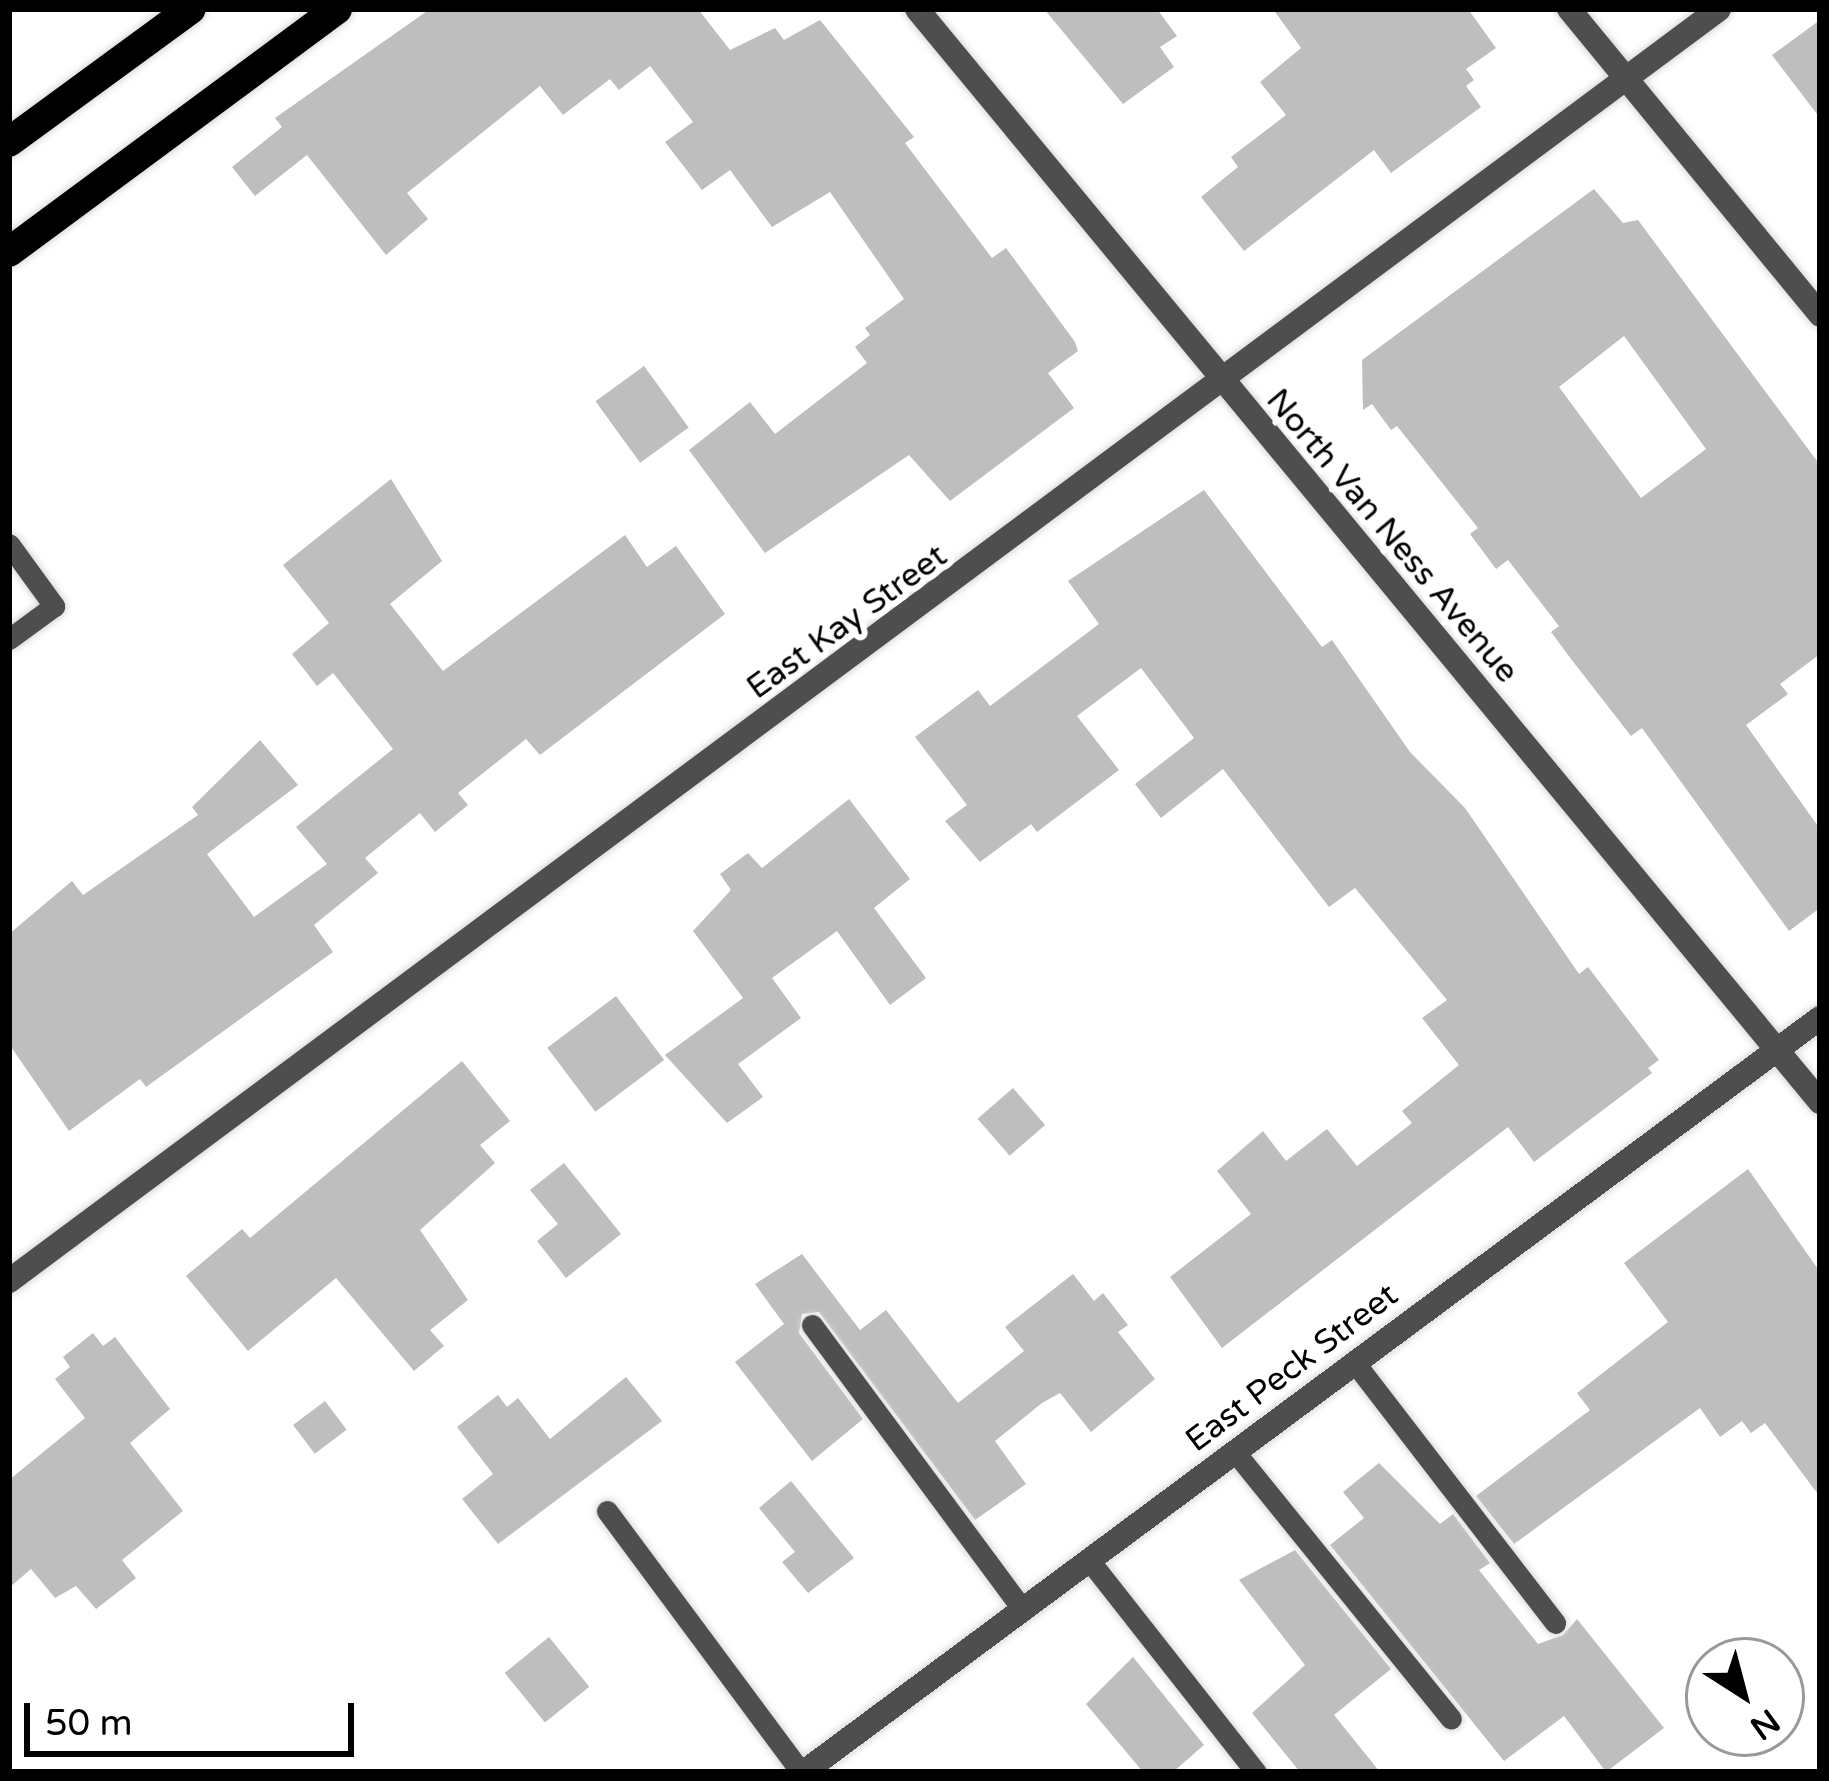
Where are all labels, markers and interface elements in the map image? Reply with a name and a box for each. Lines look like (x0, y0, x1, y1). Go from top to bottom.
street label: North Van Ness Avenue (1257, 381, 1527, 691)
street label: East Kay Street (739, 536, 955, 708)
street label: East Peck Street (1178, 1275, 1406, 1461)
north arrow (1685, 1637, 1805, 1757)
scale bar (30, 1679, 360, 1753)
text: N (1743, 1701, 1787, 1748)
text: 50 m (45, 1702, 133, 1745)

